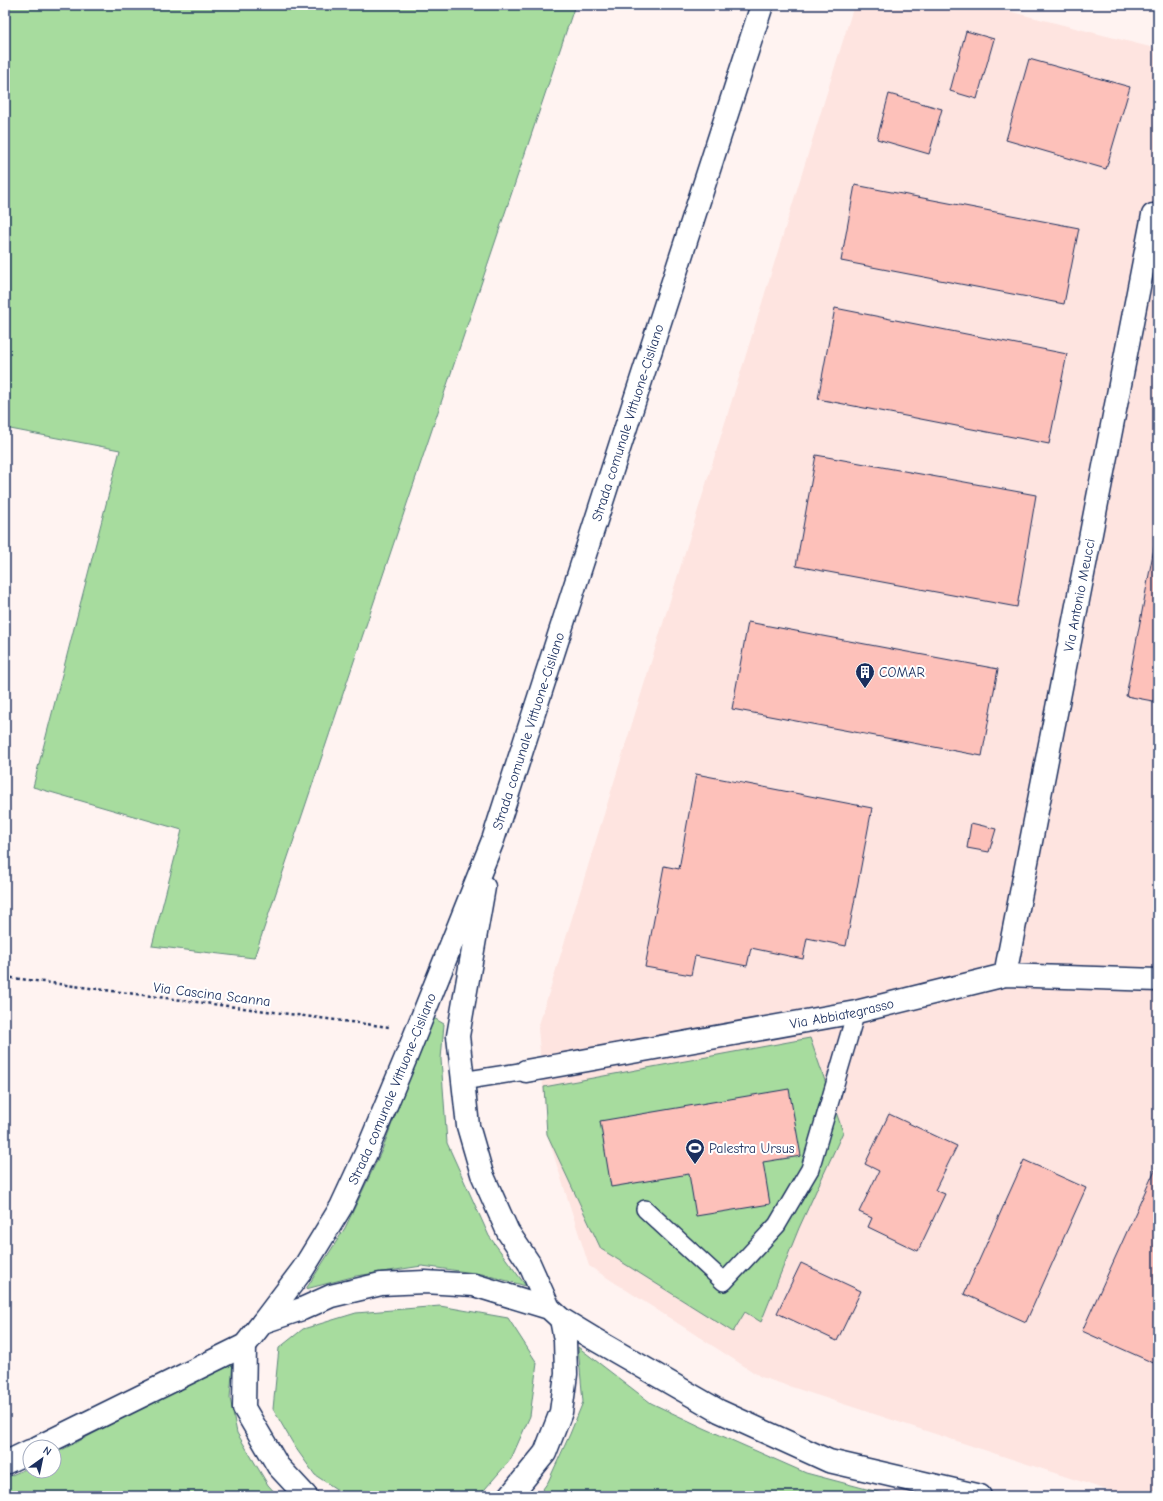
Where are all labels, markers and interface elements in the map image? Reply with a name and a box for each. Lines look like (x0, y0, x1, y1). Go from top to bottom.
street label: Strada comunale Vittuone-Cisliano (588, 322, 668, 523)
street label: Via Antonio Meucci (1060, 537, 1099, 653)
street label: Strada comunale Vittuone-Cisliano (489, 630, 568, 832)
building icon: COMAR (854, 661, 876, 689)
place label: COMAR (879, 664, 925, 681)
street label: Via Cascina Scanna (152, 979, 272, 1010)
street label: Strada comunale Vittuone-Cisliano (345, 990, 440, 1187)
street label: Via Abbiategrasso (789, 995, 896, 1033)
sports icon: Palestra Ursus (684, 1137, 706, 1165)
place label: Palestra Ursus (709, 1140, 795, 1157)
north arrow (22, 1439, 62, 1479)
text: N (41, 1444, 54, 1458)

